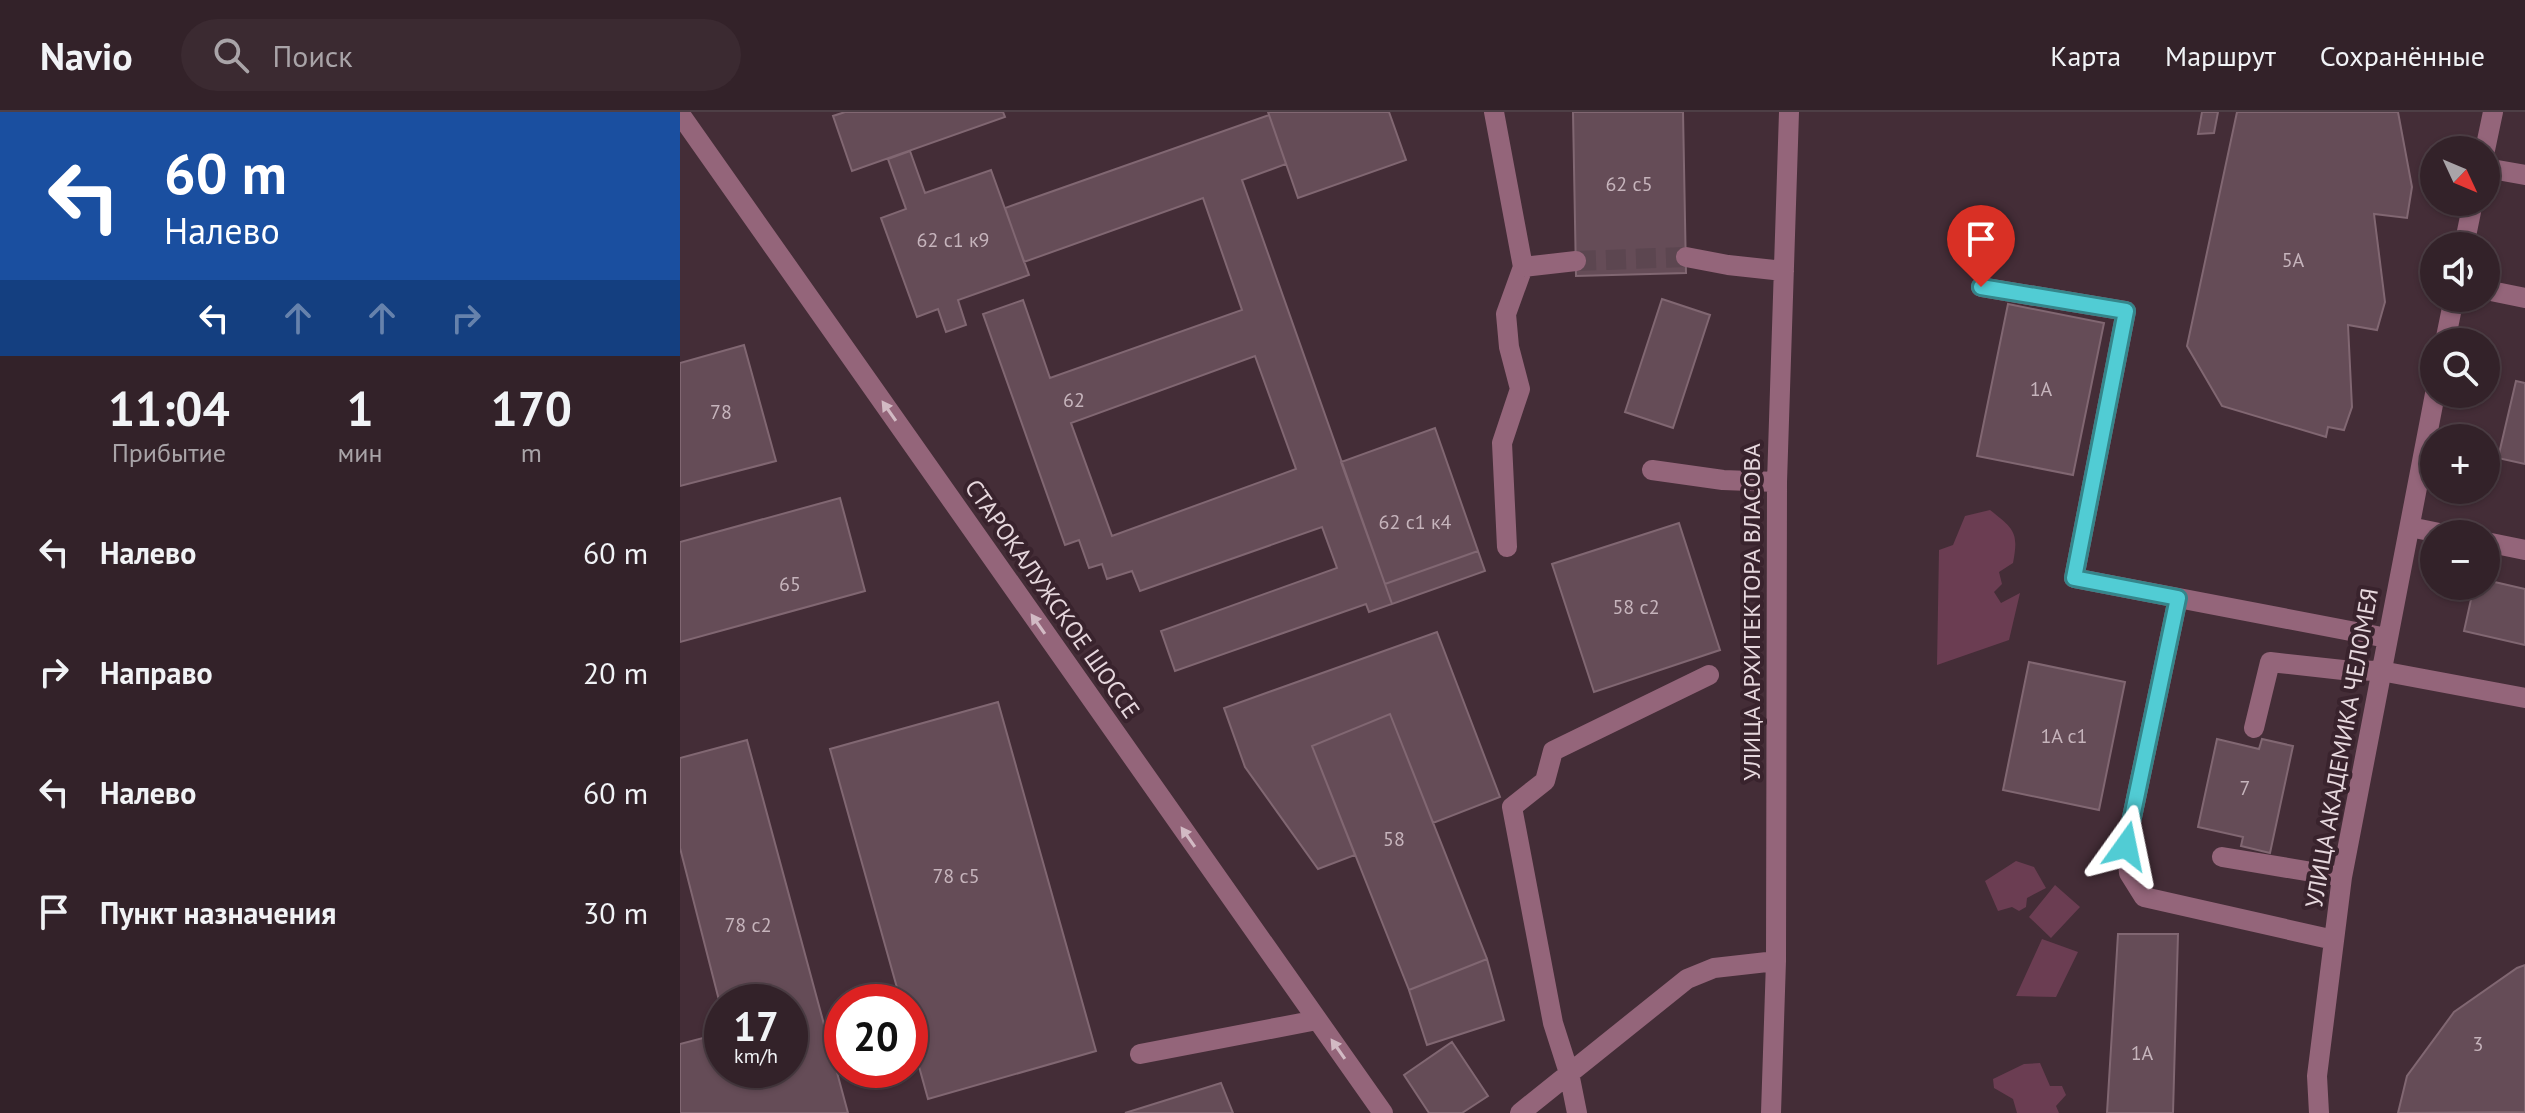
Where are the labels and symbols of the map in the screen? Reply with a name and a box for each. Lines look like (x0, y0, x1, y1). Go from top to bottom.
north arrow (2420, 136, 2500, 216)
house number: 62 с5 (1605, 171, 1653, 197)
pin (1947, 205, 2015, 287)
house number: 62 с1 к9 (917, 227, 989, 253)
house number: 5А (2282, 247, 2305, 273)
house number: 1А (2030, 376, 2053, 402)
house number: 62 (1063, 387, 1085, 413)
house number: 78 (710, 399, 732, 425)
one-way arrow (882, 401, 897, 422)
street label: УЛИЦА АРХИТЕКТОРА ВЛАСОВА (1736, 443, 1767, 781)
street label: СТАРОКАЛУЖСКОЕ ШОССЕ (958, 473, 1147, 724)
house number: 62 с1 к4 (1379, 509, 1452, 535)
house number: 65 (779, 571, 801, 597)
street label: УЛИЦА АКАДЕМИКА ЧЕЛОМЕЯ (2298, 586, 2385, 910)
house number: 58 с2 (1612, 594, 1660, 620)
one-way arrow (1031, 614, 1046, 635)
house number: 1А с1 (2040, 723, 2088, 749)
house number: 7 (2240, 775, 2250, 801)
position arrow (2084, 804, 2168, 888)
one-way arrow (1181, 826, 1196, 847)
house number: 58 (1383, 826, 1405, 852)
house number: 78 с5 (932, 863, 980, 889)
house number: 78 с2 (724, 912, 772, 938)
speed limit sign: 20 (824, 984, 928, 1088)
house number: 3 (2473, 1031, 2483, 1057)
one-way arrow (1331, 1039, 1346, 1060)
house number: 1А (2131, 1040, 2154, 1066)

